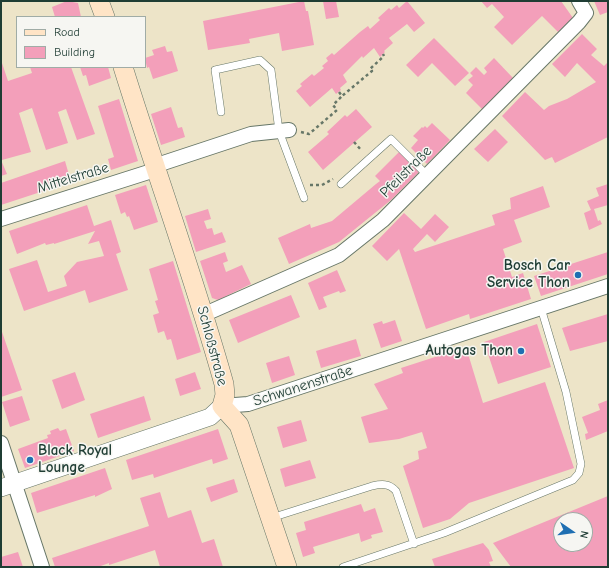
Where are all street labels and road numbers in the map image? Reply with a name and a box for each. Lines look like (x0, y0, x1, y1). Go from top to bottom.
street label: Pfeilstraße (376, 142, 436, 202)
street label: Mittelstraße (35, 159, 111, 197)
street label: Schloßstraße (193, 304, 231, 388)
street label: Schwanenstraße (251, 361, 355, 411)

